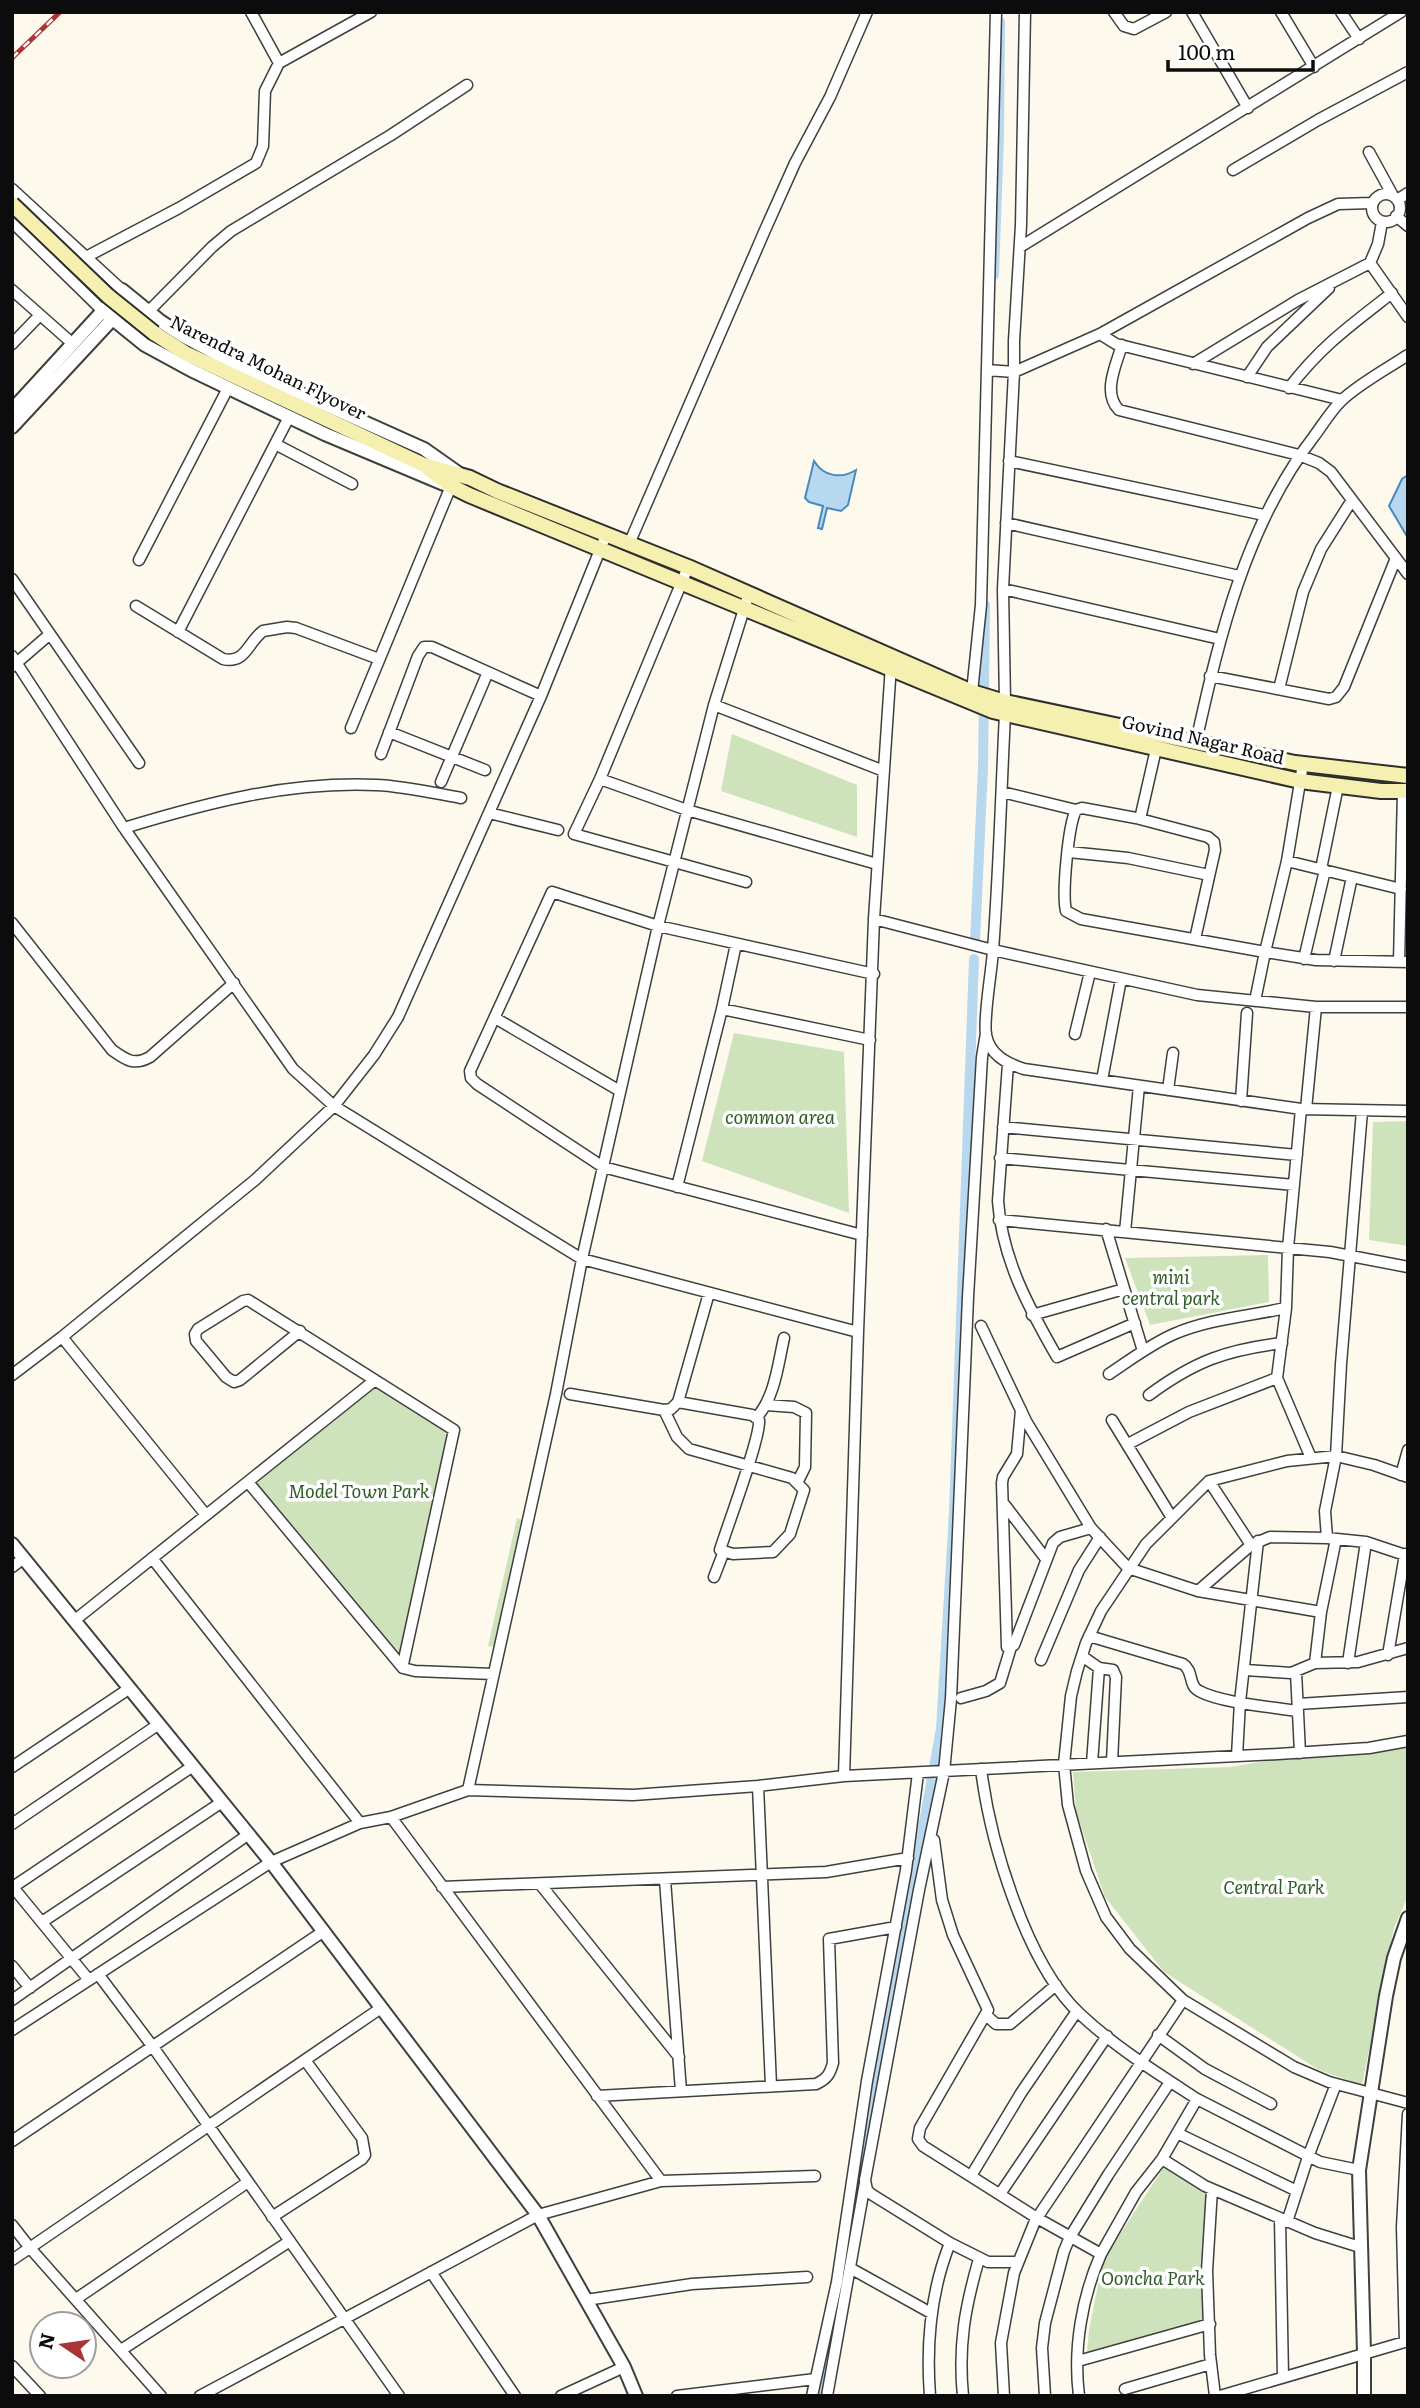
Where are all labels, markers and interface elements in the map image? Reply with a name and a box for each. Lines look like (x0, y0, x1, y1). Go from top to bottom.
scale bar (1168, 28, 1313, 72)
text: 100 m (1178, 35, 1235, 66)
street label: Narendra Mohan Flyover (166, 307, 372, 426)
street label: Govind Nagar Road (1119, 707, 1287, 770)
park label: common area (725, 1103, 836, 1130)
park label: mini central park (1122, 1263, 1220, 1311)
park label: Model Town Park (288, 1477, 430, 1504)
park label: Central Park (1223, 1873, 1325, 1900)
park label: Ooncha Park (1101, 2264, 1205, 2291)
north arrow (28, 2310, 98, 2380)
text: N (30, 2330, 61, 2352)

